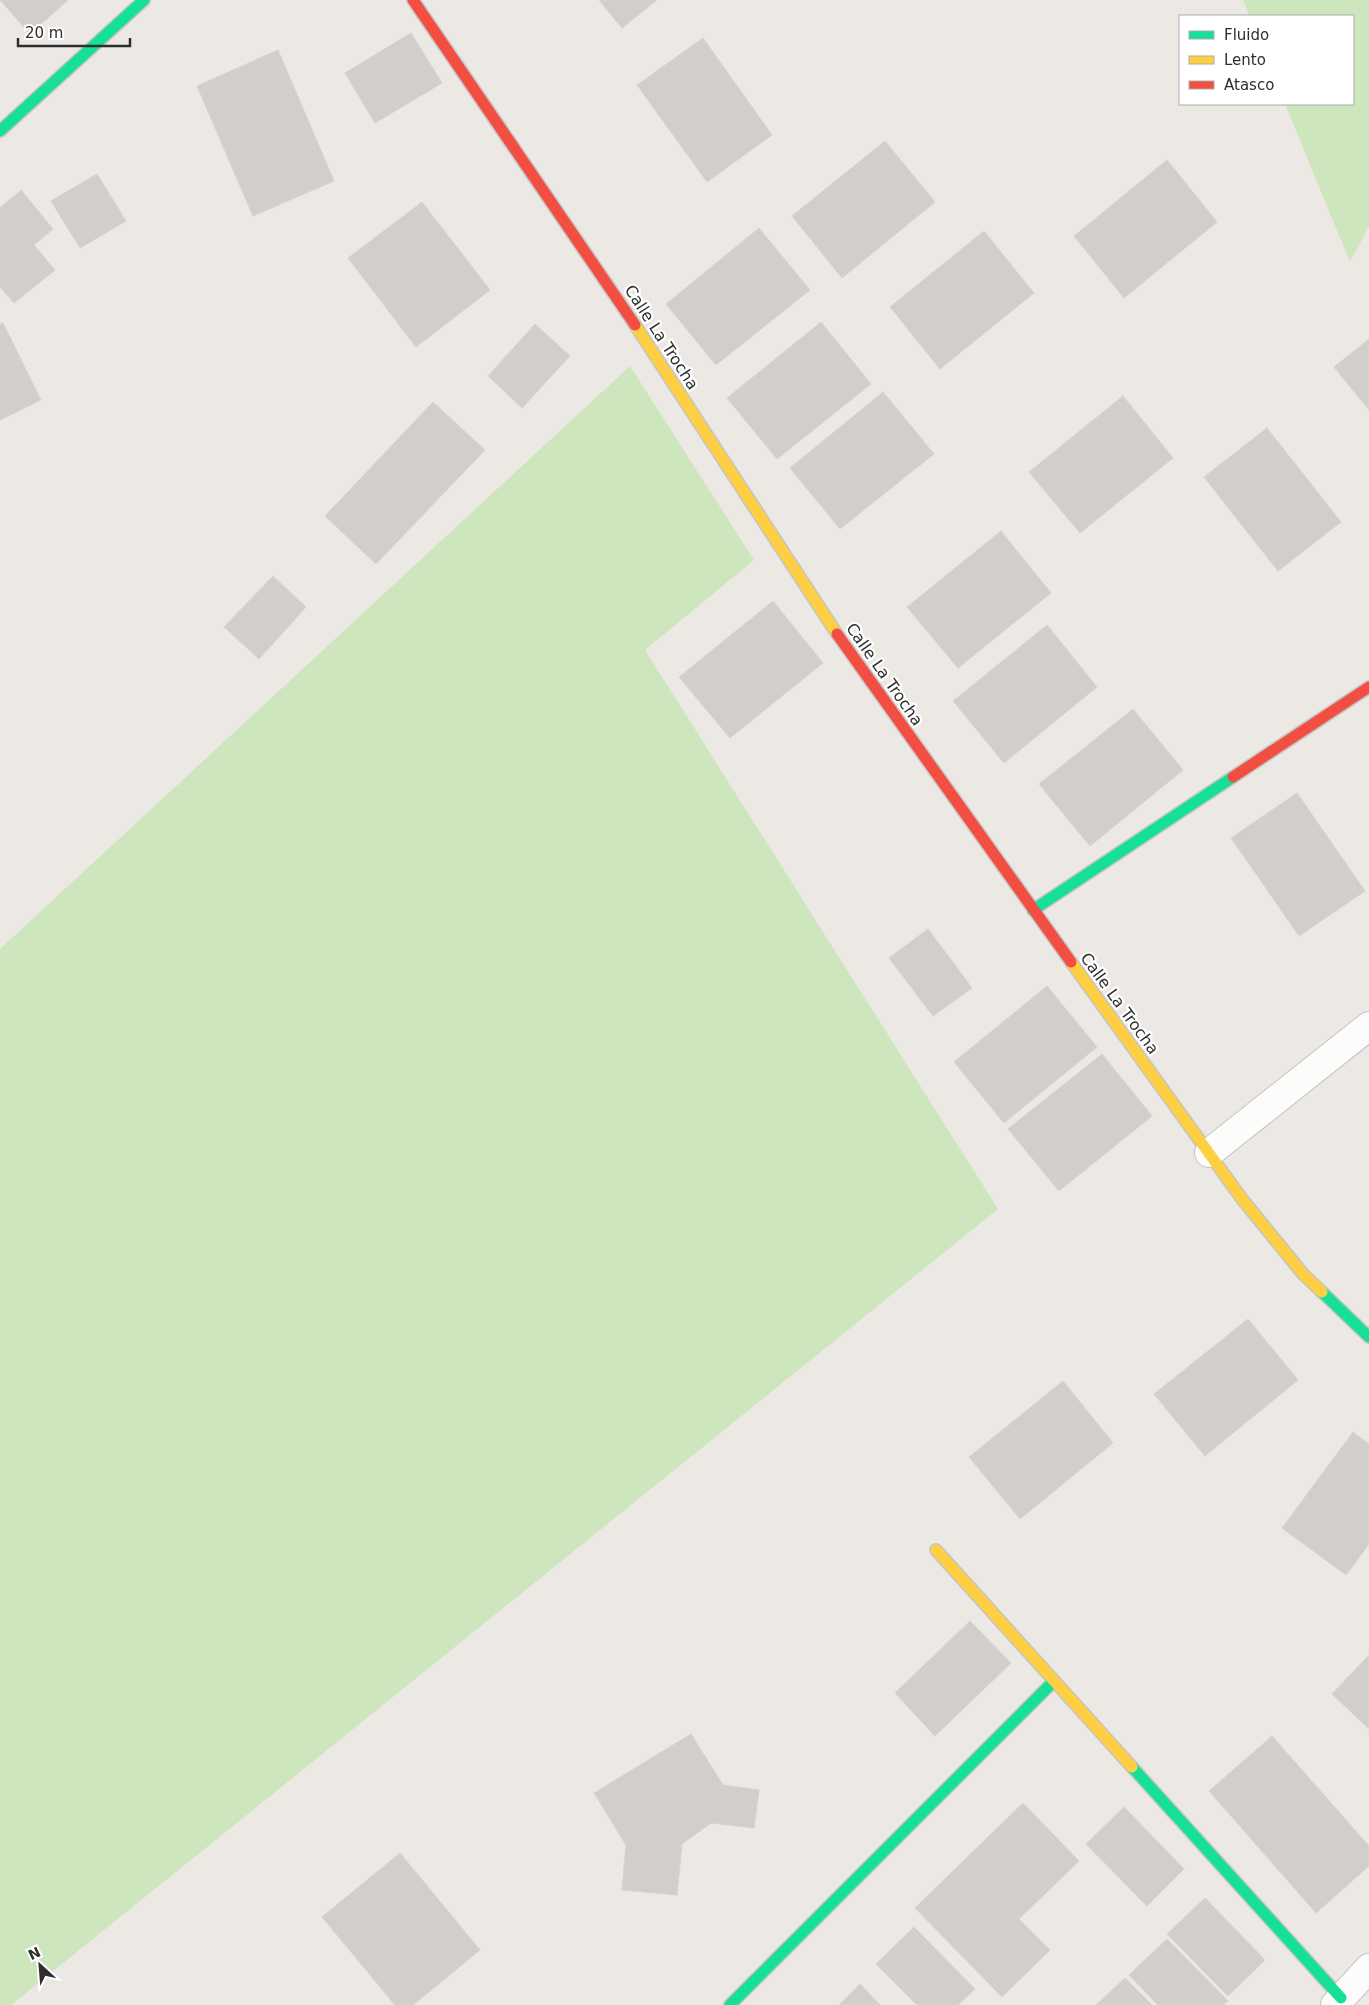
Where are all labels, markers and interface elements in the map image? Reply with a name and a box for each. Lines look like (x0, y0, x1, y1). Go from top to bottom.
scale bar (18, 15, 130, 47)
legend (1179, 15, 1354, 105)
text: 20 m (25, 24, 63, 42)
text: Fluido (1224, 26, 1269, 44)
text: Lento (1224, 51, 1266, 69)
text: Atasco (1224, 76, 1274, 94)
street label: Calle La Trocha (621, 281, 702, 393)
street label: Calle La Trocha (842, 619, 927, 729)
street label: Calle La Trocha (1076, 949, 1163, 1058)
north arrow (15, 1940, 65, 1990)
text: N (26, 1944, 43, 1963)

